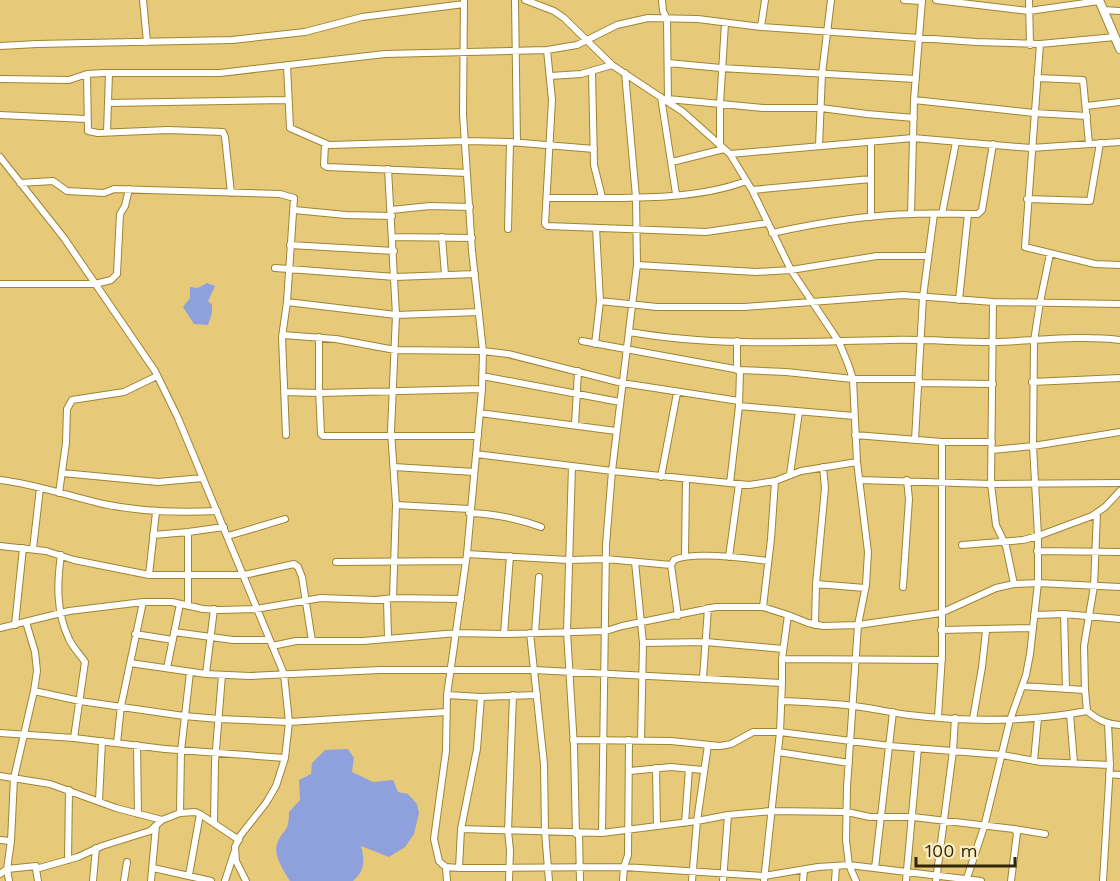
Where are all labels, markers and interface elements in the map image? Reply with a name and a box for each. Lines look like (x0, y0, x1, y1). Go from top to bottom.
scale bar (916, 830, 1015, 868)
text: 100 m (925, 840, 978, 861)

